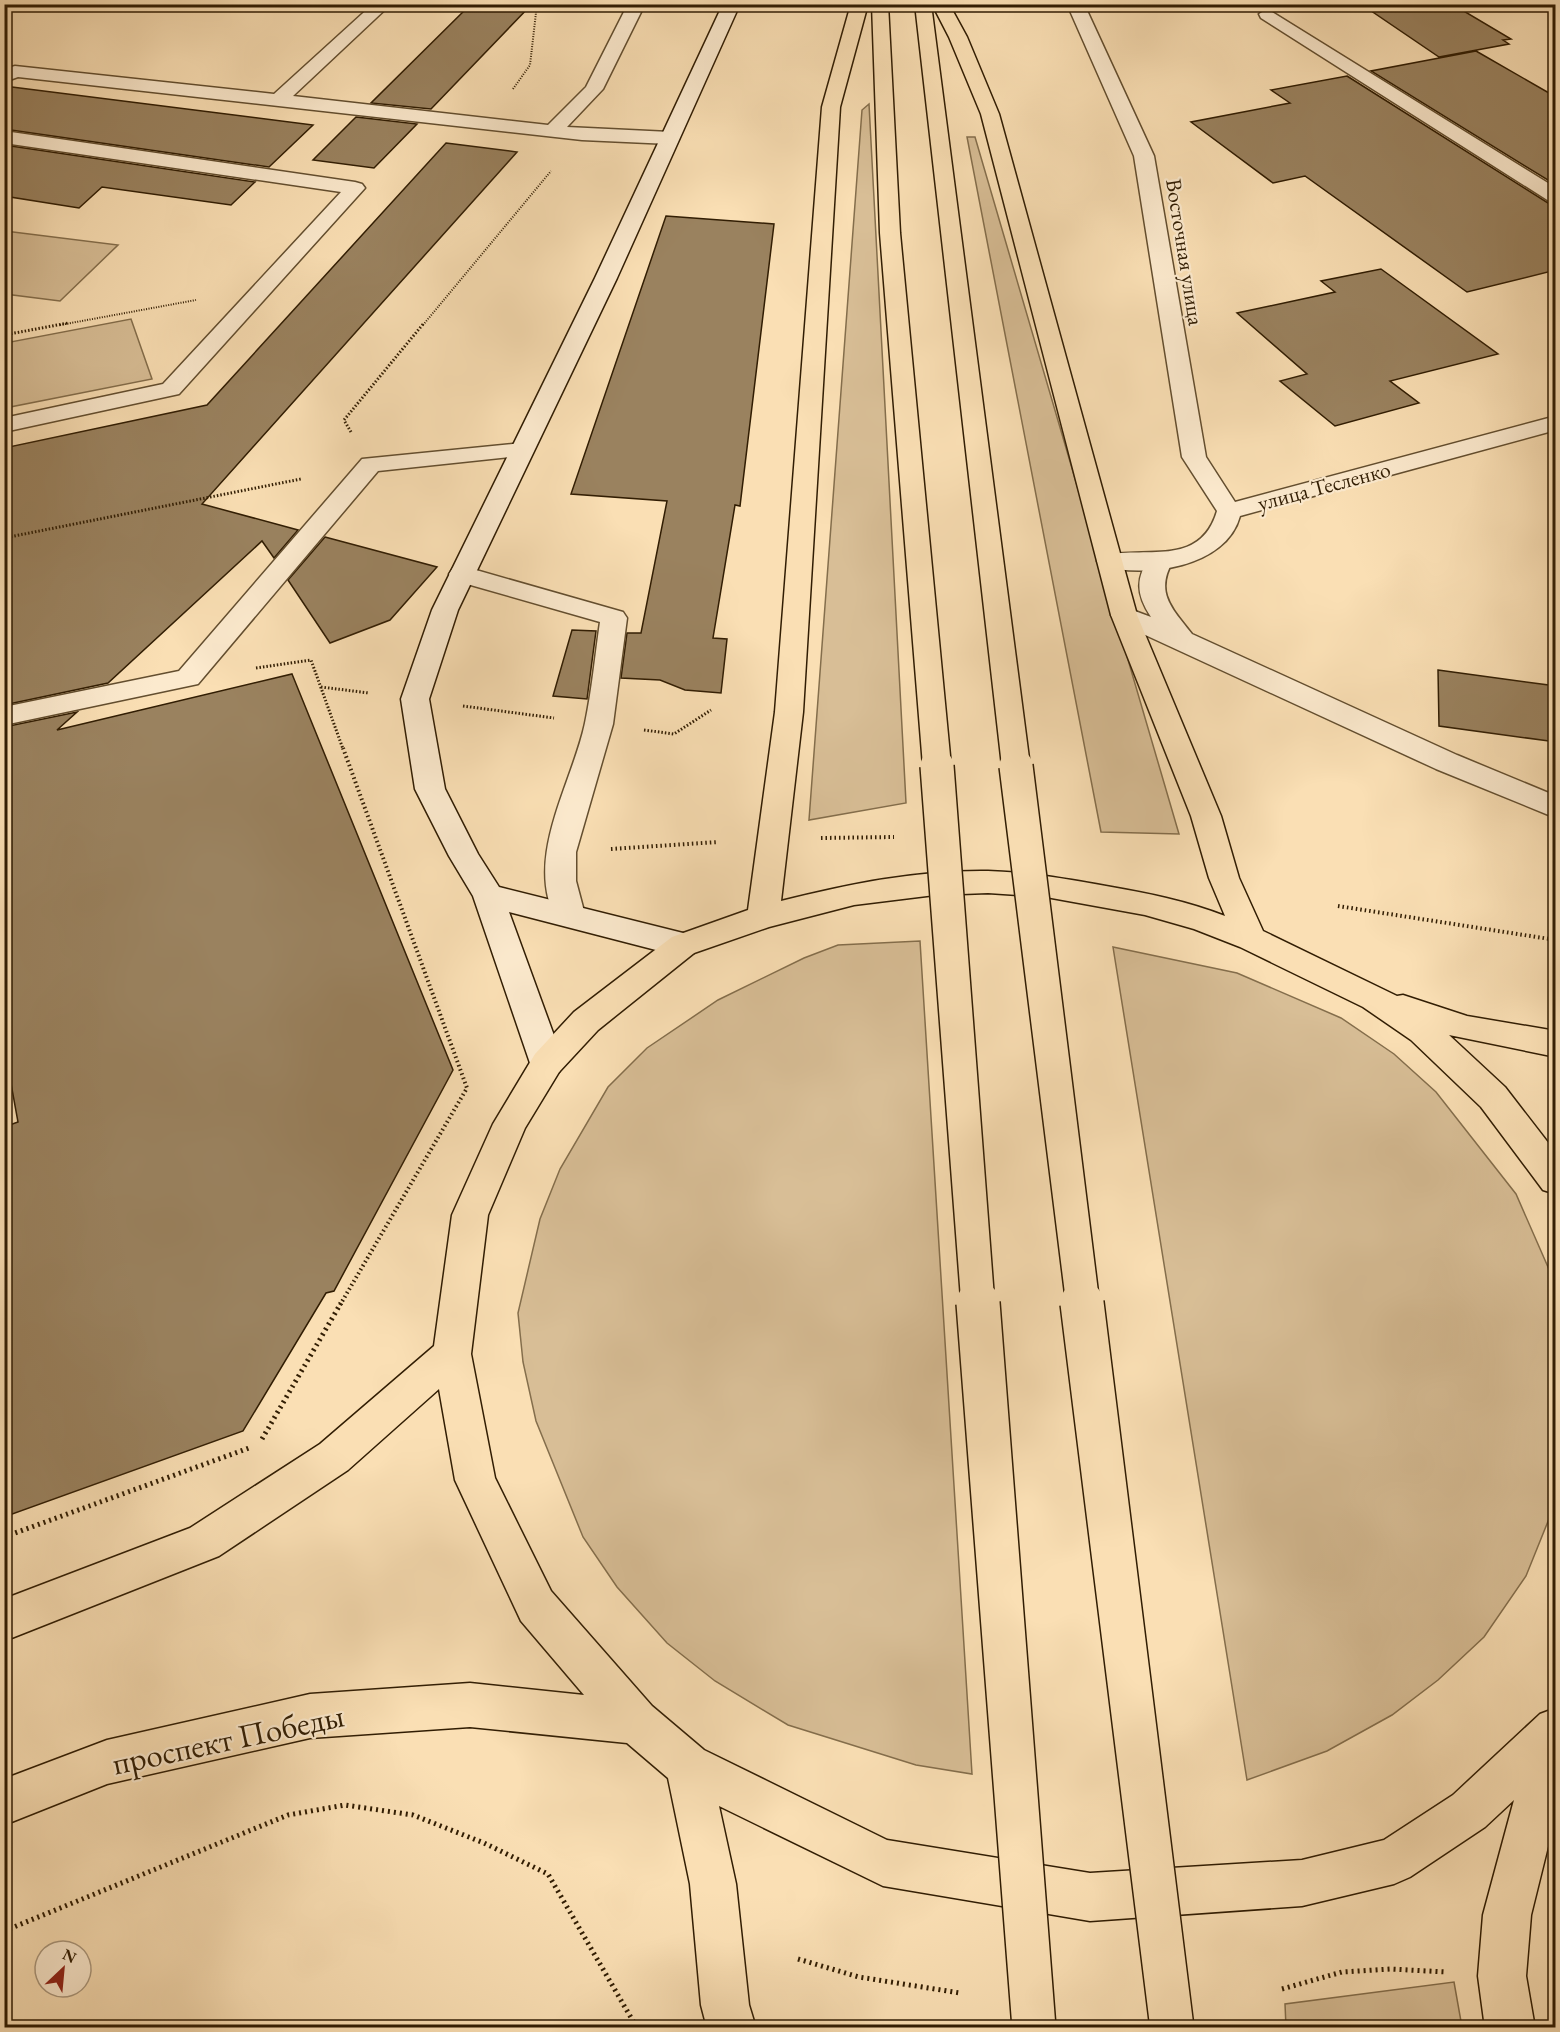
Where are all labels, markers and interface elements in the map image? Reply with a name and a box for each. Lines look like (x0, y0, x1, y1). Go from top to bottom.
street label: Восточная улица (1159, 176, 1211, 328)
street label: улица Тесленко (1254, 454, 1394, 518)
street label: проспект Победы (108, 1693, 348, 1785)
north arrow (33, 1939, 93, 1999)
text: N (59, 1944, 80, 1968)

